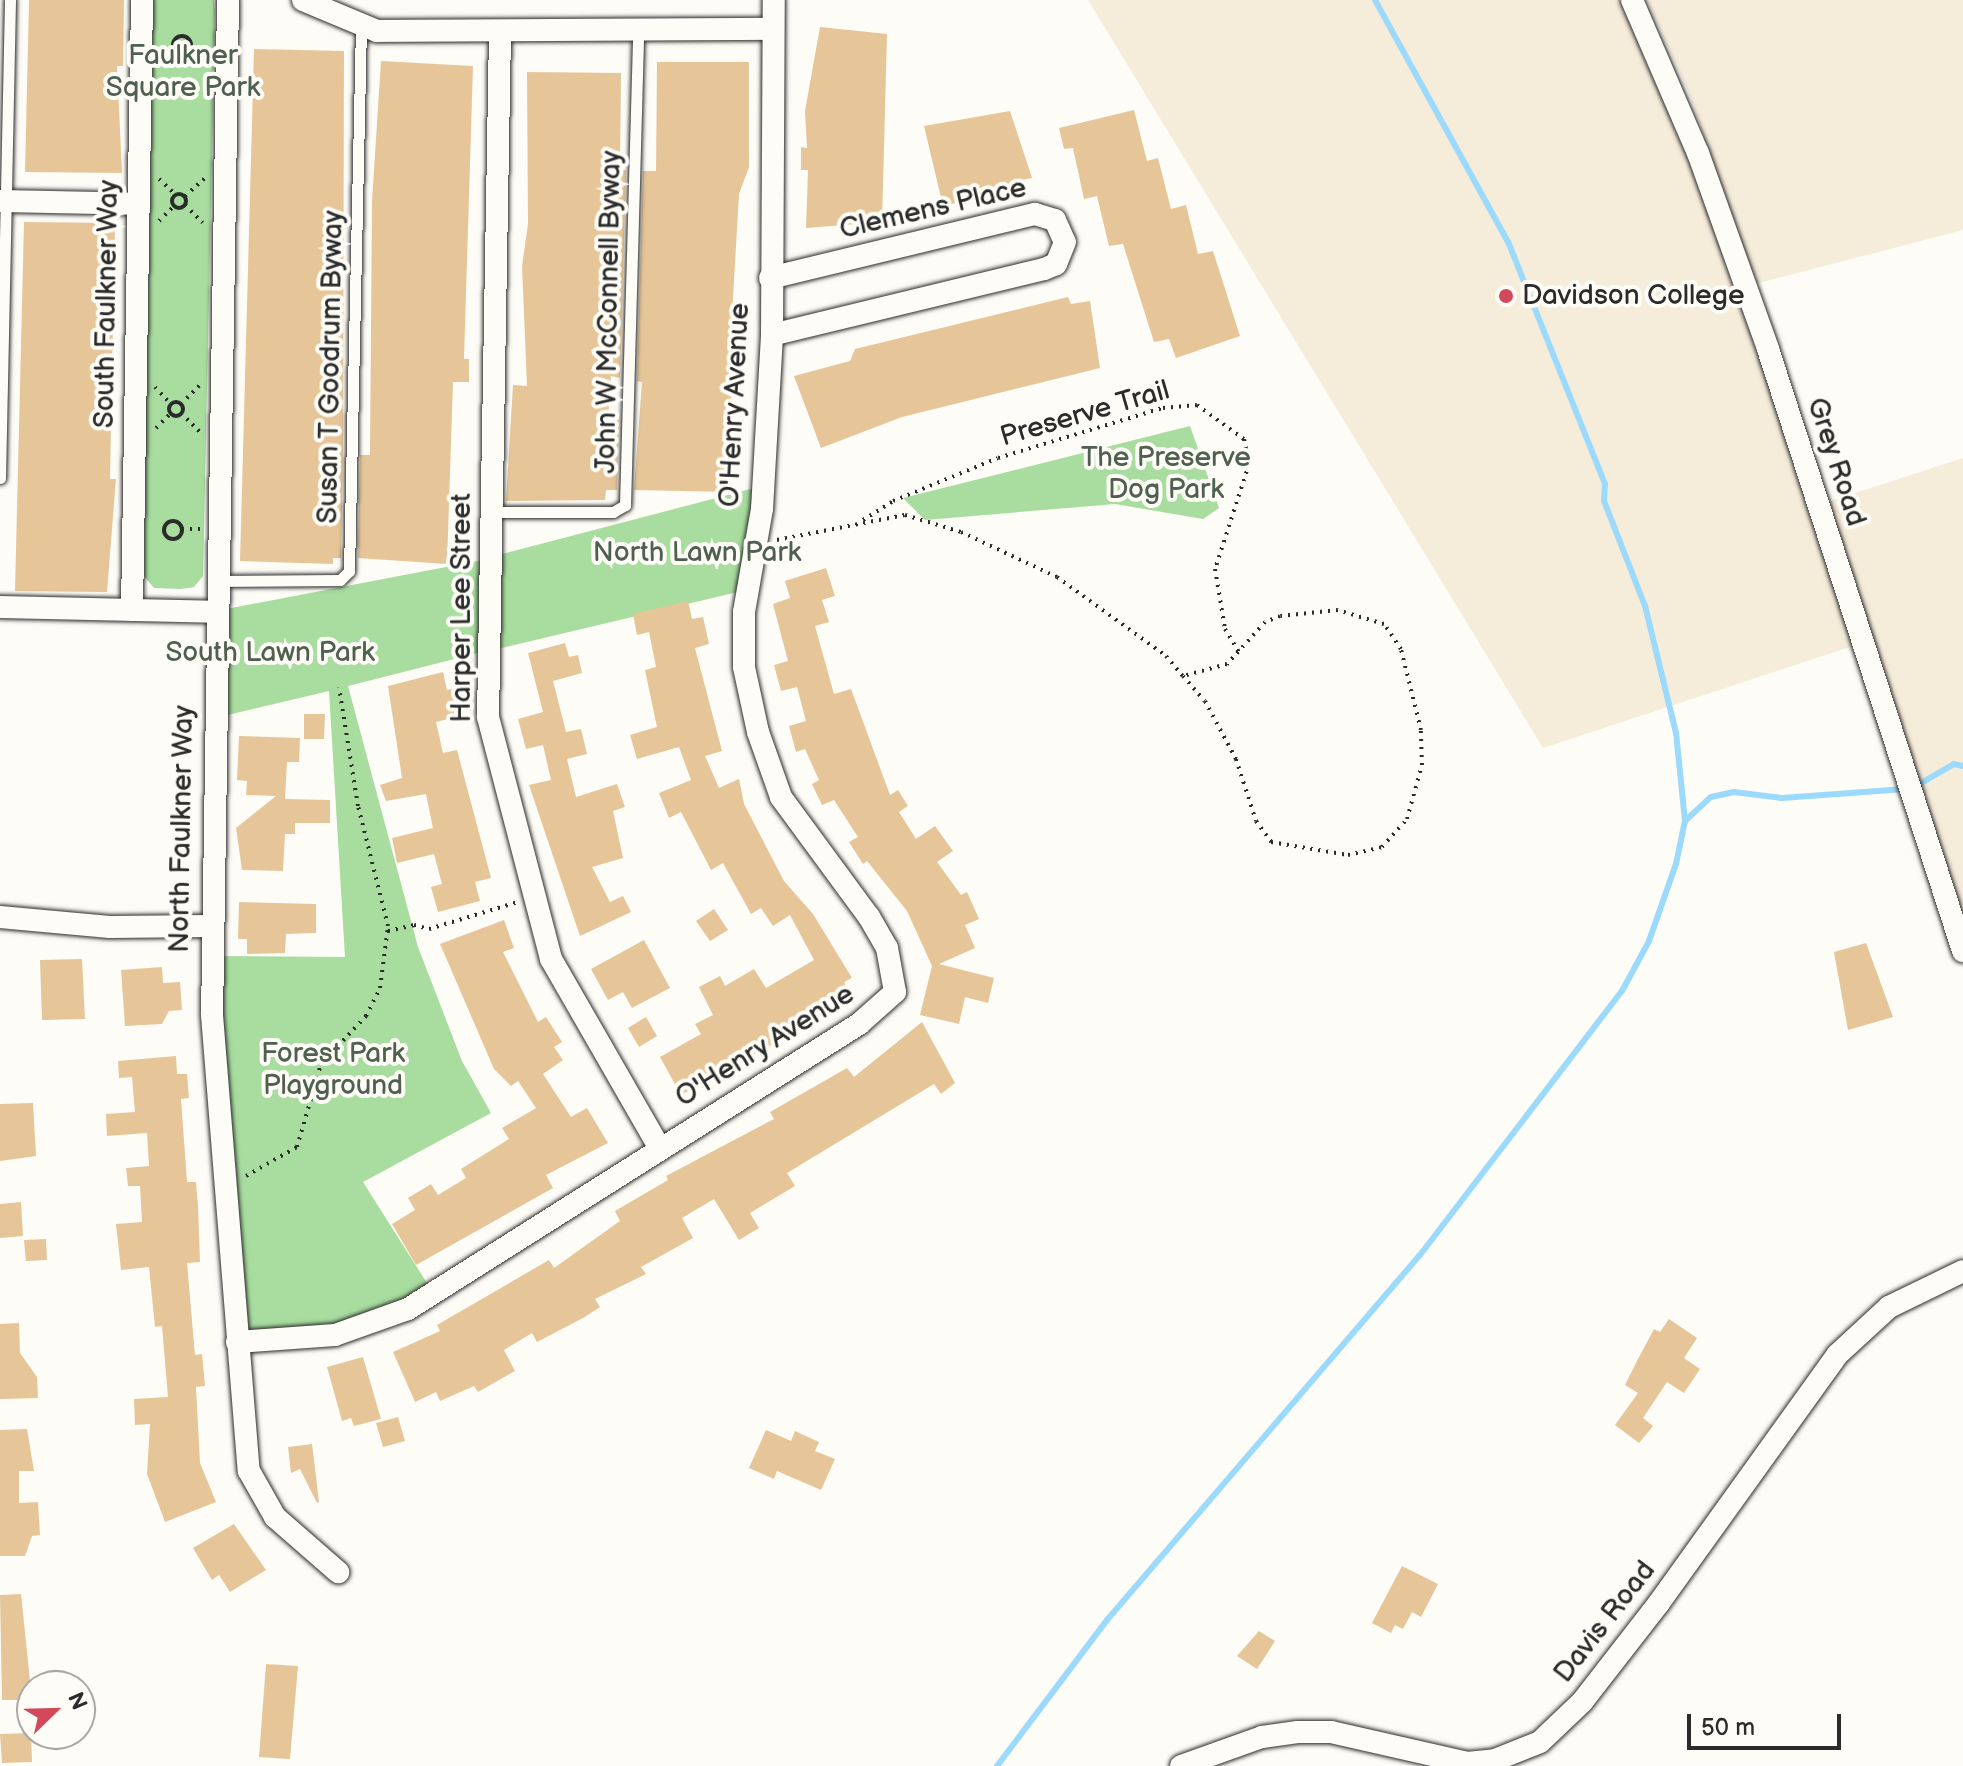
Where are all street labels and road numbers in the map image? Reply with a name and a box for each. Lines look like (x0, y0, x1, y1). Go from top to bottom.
street label: John W McConnell Byway (589, 150, 629, 474)
street label: Clemens Place (836, 171, 1030, 247)
street label: South Faulkner Way (88, 179, 126, 429)
street label: Susan T Goodrum Byway (311, 210, 351, 524)
street label: O'Henry Avenue (713, 301, 757, 509)
street label: Preserve Trail (996, 374, 1174, 454)
street label: Grey Road (1799, 393, 1873, 531)
street label: Harper Lee Street (445, 493, 479, 723)
street label: North Faulkner Way (163, 704, 201, 954)
street label: O'Henry Avenue (669, 977, 861, 1115)
street label: Davis Road (1547, 1555, 1663, 1689)

